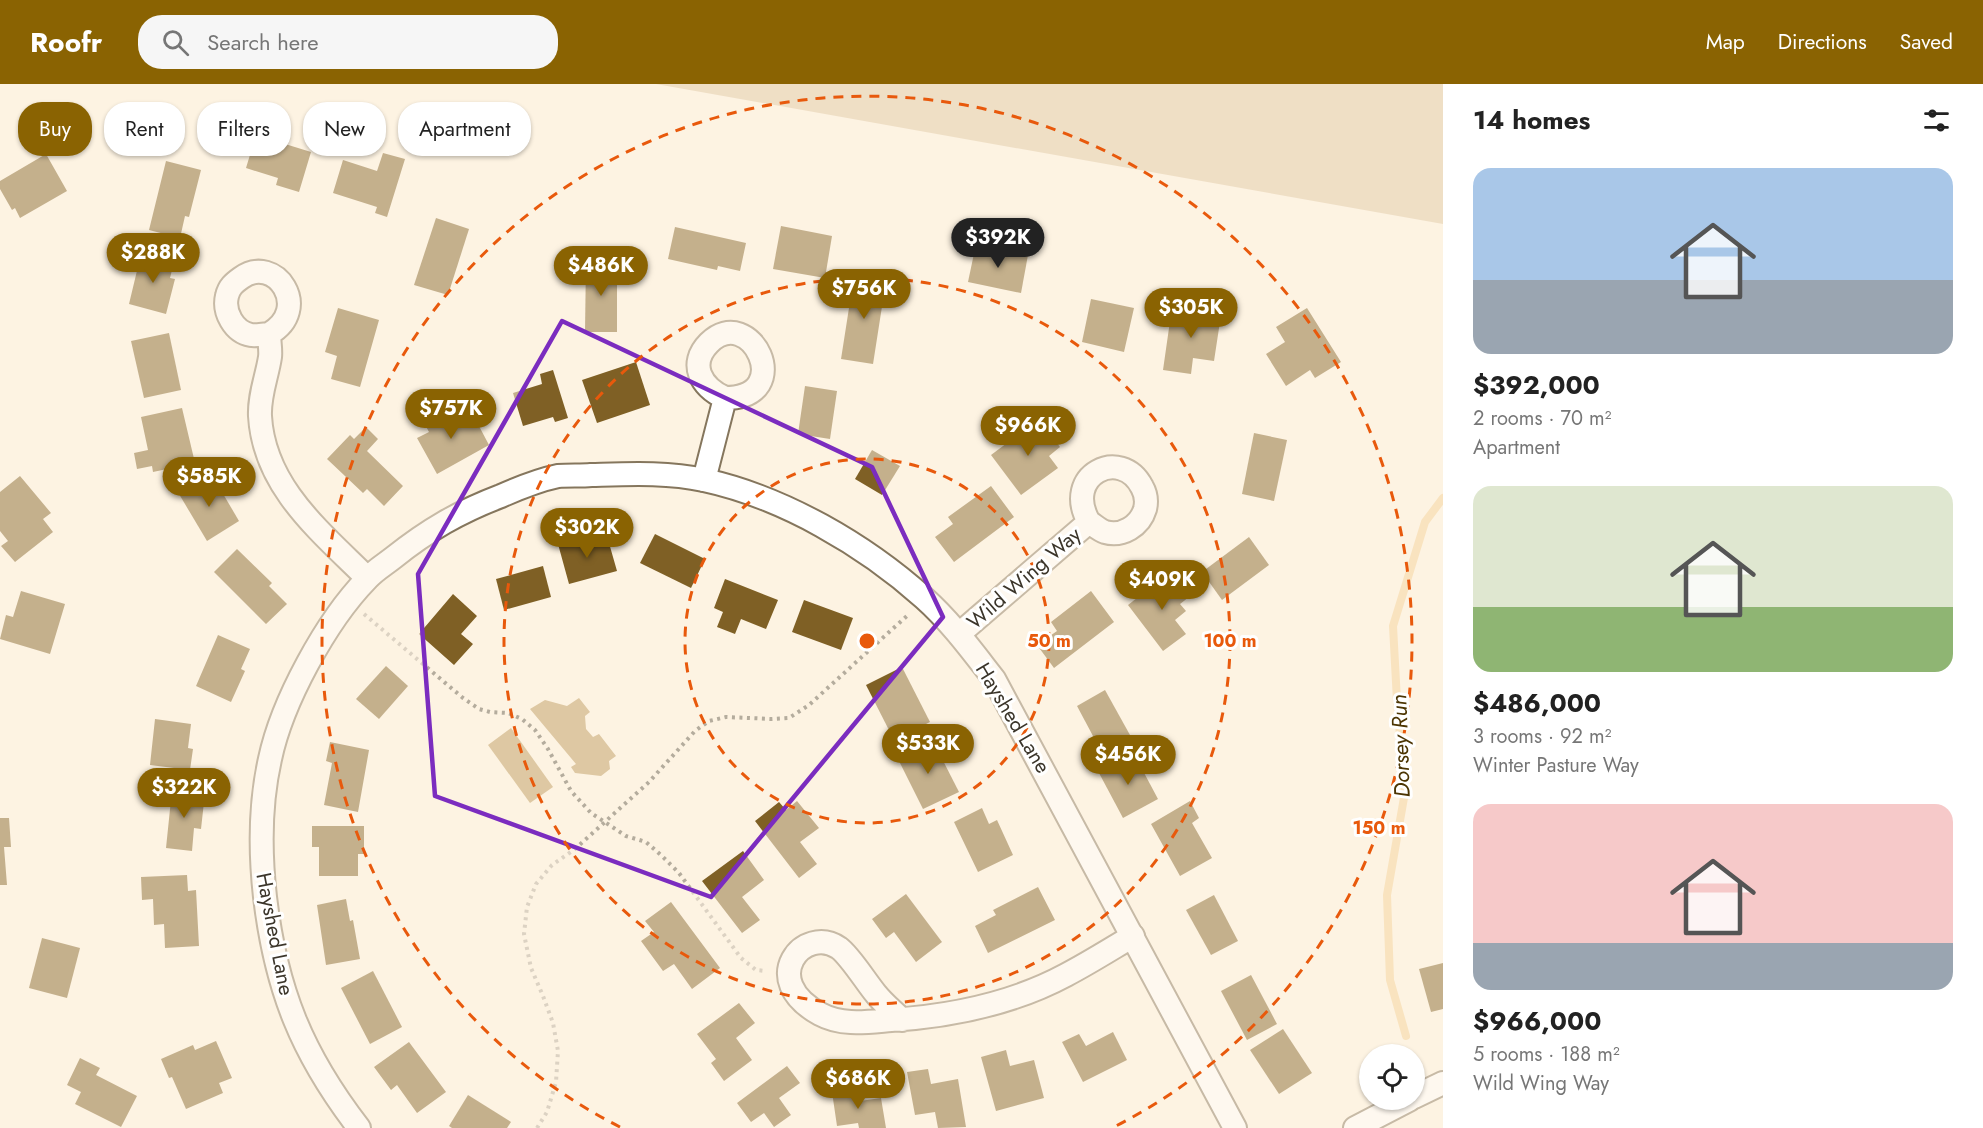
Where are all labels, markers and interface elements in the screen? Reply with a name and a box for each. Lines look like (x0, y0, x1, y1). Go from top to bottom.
search box (138, 15, 558, 69)
text: Roofr (30, 22, 102, 63)
icon: search (159, 26, 192, 59)
text: Search here (207, 26, 319, 58)
text: Map (1706, 27, 1745, 57)
text: Directions (1778, 27, 1867, 57)
text: Saved (1900, 27, 1953, 57)
text: 14 homes (1473, 101, 1590, 139)
chip: Buy (18, 102, 92, 156)
chip: Rent (104, 102, 185, 156)
chip: Filters (197, 102, 291, 156)
chip: New (303, 102, 386, 156)
chip: Apartment (398, 102, 531, 156)
icon: filters (1920, 104, 1953, 137)
icon: home (1659, 207, 1767, 315)
pin: $392K (956, 218, 1040, 269)
text: $392K (965, 223, 1031, 252)
pin: $288K (111, 233, 195, 284)
text: $288K (121, 238, 185, 267)
pin: $486K (559, 246, 643, 297)
text: $486K (568, 251, 634, 280)
pin: $756K (822, 269, 906, 320)
text: $756K (832, 274, 896, 303)
pin: $305K (1149, 288, 1233, 339)
text: $305K (1159, 293, 1223, 322)
text: $392,000 (1473, 366, 1600, 404)
pin: $757K (409, 389, 493, 440)
text: $757K (419, 394, 483, 423)
text: 2 rooms · 70 m² (1473, 404, 1611, 433)
pin: $966K (986, 406, 1070, 457)
text: $966K (995, 411, 1061, 440)
text: Apartment (1473, 433, 1560, 462)
pin: $585K (167, 457, 251, 508)
text: $585K (177, 462, 241, 491)
pin: $302K (545, 508, 629, 559)
text: $302K (554, 513, 620, 542)
street label: Wild Wing Way (960, 519, 1088, 636)
icon: home (1659, 525, 1767, 633)
pin: $409K (1120, 560, 1204, 611)
text: $409K (1129, 565, 1196, 594)
text: 50 m (1027, 628, 1071, 654)
text: 100 m (1203, 628, 1257, 654)
centre of rings (857, 631, 877, 651)
street label: Hayshed Lane (968, 657, 1058, 779)
text: $486,000 (1473, 684, 1601, 722)
water label: Dorsey Run (1382, 694, 1418, 798)
text: 3 rooms · 92 m² (1473, 722, 1611, 751)
pin: $533K (886, 724, 970, 775)
text: $533K (896, 729, 960, 758)
pin: $456K (1086, 735, 1170, 786)
text: $456K (1095, 740, 1161, 769)
text: Winter Pasture Way (1473, 751, 1639, 780)
pin: $322K (142, 768, 226, 819)
text: $322K (151, 773, 217, 802)
text: 150 m (1353, 815, 1405, 841)
icon: home (1659, 843, 1767, 951)
street label: Hayshed Lane (248, 870, 302, 998)
text: $966,000 (1473, 1002, 1601, 1040)
text: 5 rooms · 188 m² (1473, 1040, 1620, 1069)
map controls (1359, 1044, 1425, 1110)
button: locate (1359, 1044, 1425, 1110)
pin: $686K (816, 1059, 900, 1110)
text: $686K (825, 1064, 891, 1093)
text: Wild Wing Way (1473, 1069, 1609, 1098)

